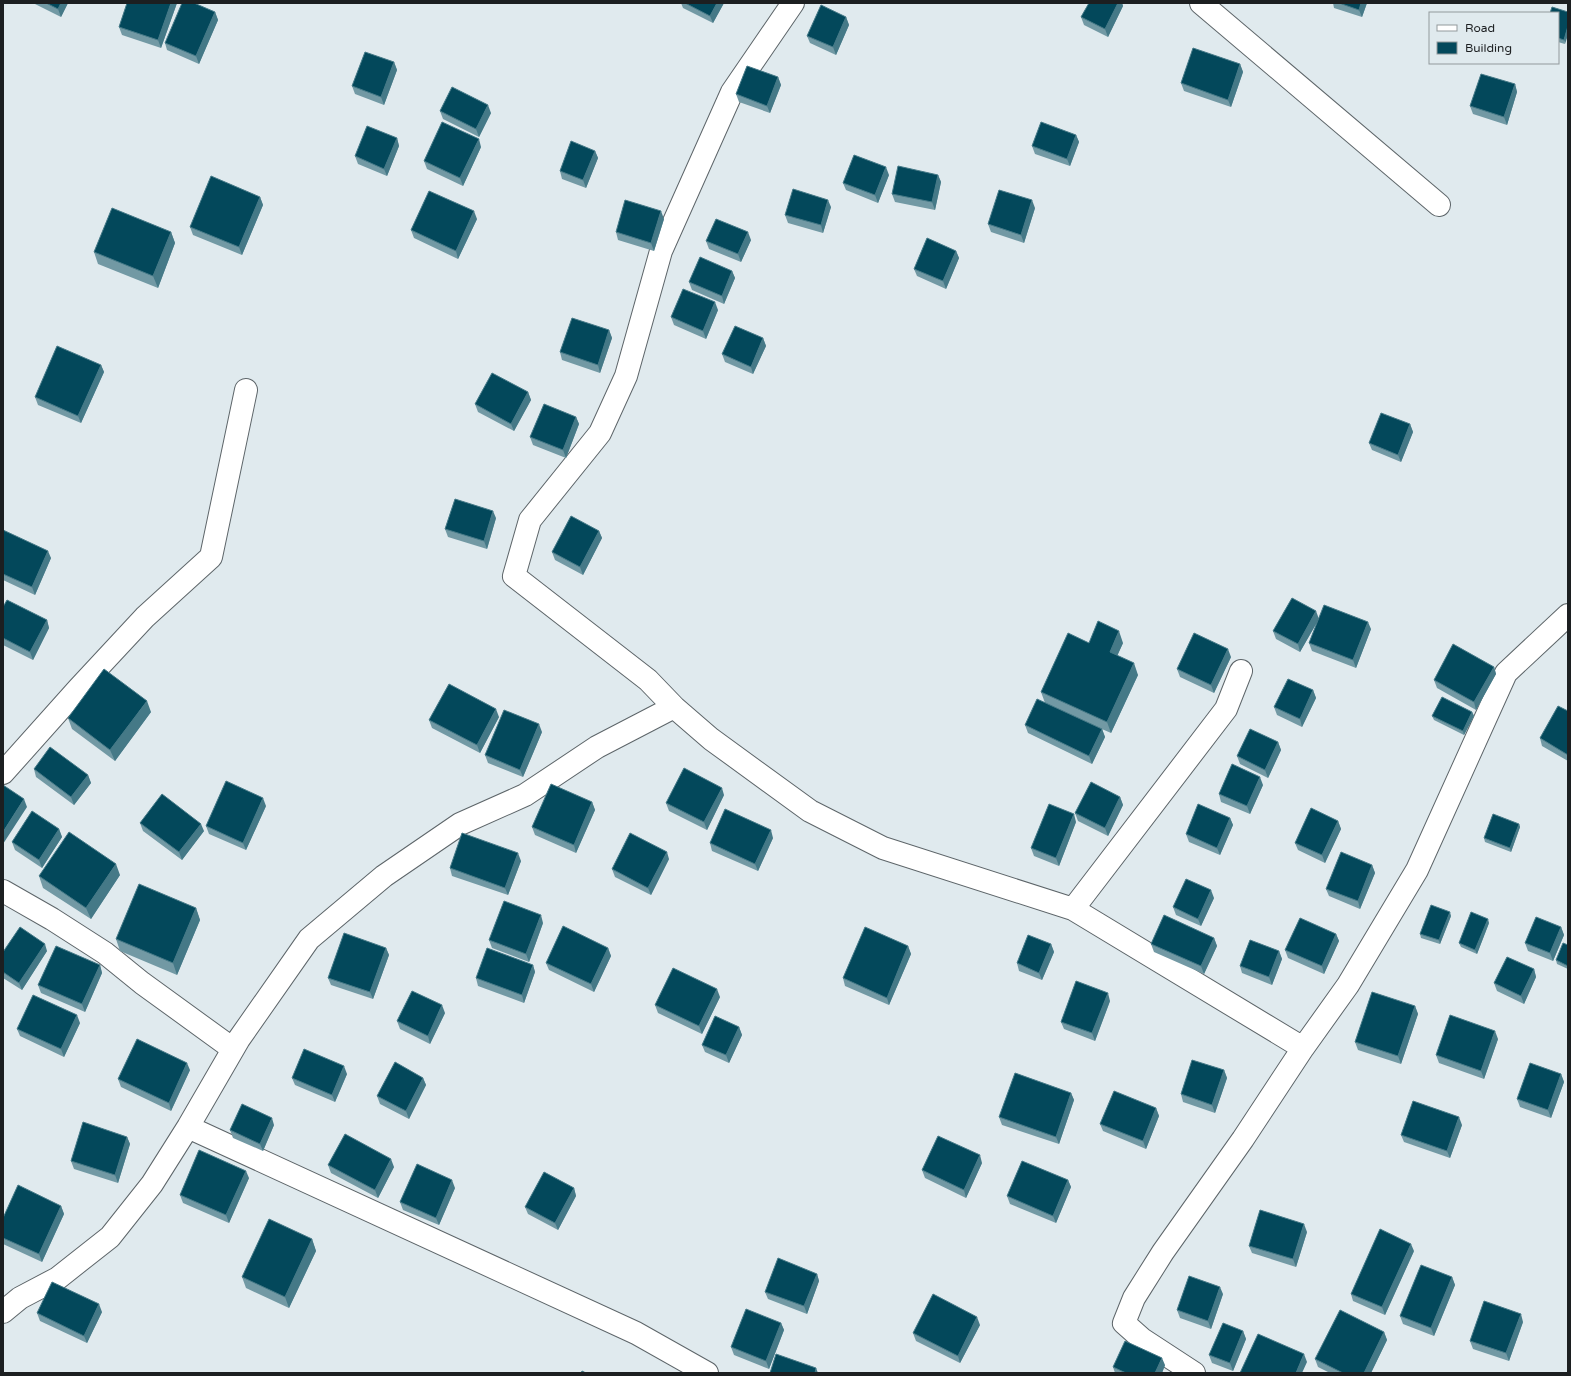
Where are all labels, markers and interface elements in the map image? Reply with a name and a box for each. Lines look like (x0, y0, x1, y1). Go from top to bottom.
legend (1429, 12, 1559, 64)
text: Road (1465, 21, 1495, 35)
text: Building (1465, 41, 1512, 55)

